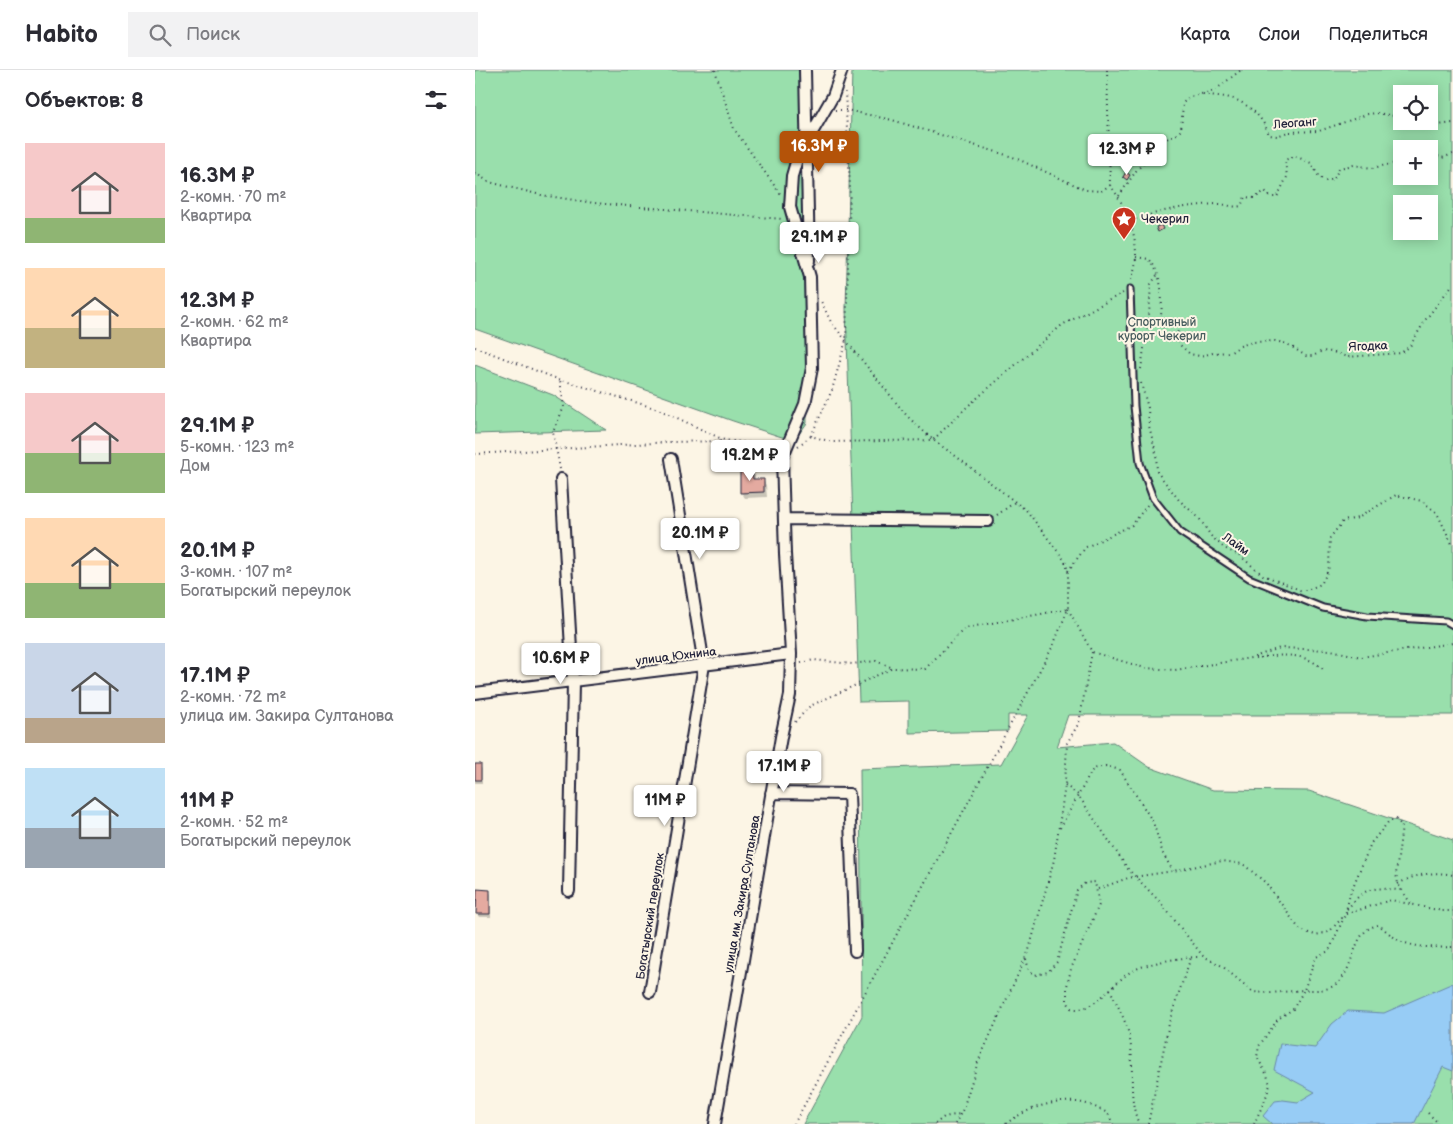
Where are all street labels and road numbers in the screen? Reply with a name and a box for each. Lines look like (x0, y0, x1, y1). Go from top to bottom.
street label: Леоганг (1272, 114, 1318, 133)
street label: Ягодка (1348, 338, 1388, 355)
street label: Лайм (1219, 529, 1252, 559)
street label: улица Юхнина (635, 644, 717, 669)
street label: улица им. Закира Султанова (721, 814, 764, 974)
street label: Богатырский переулок (633, 851, 668, 981)

